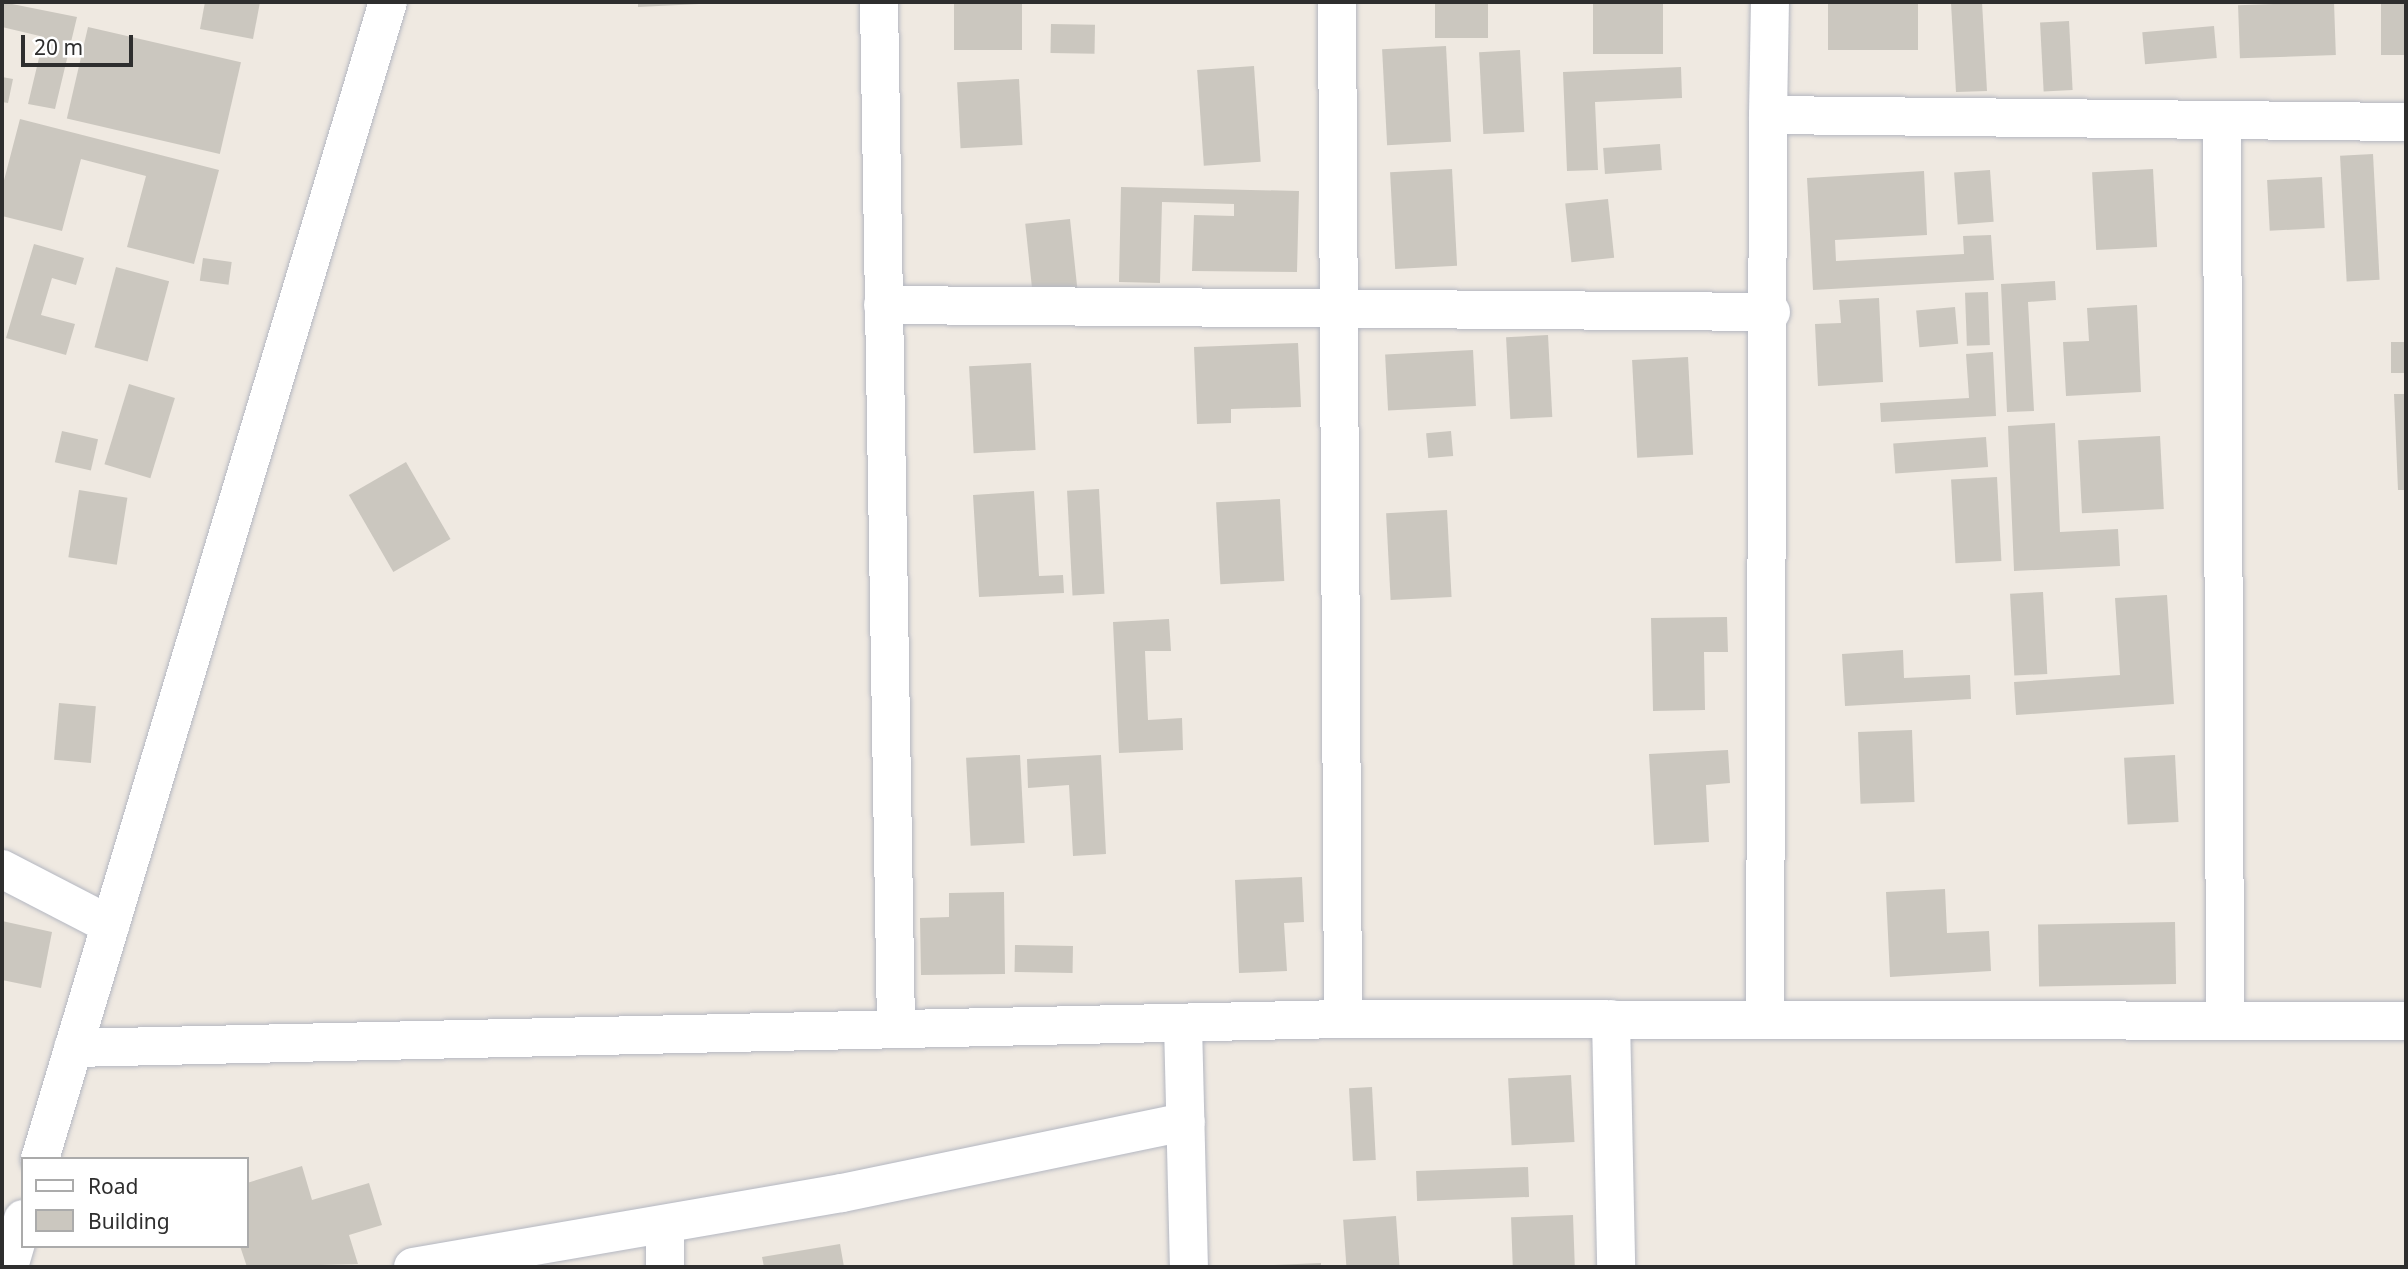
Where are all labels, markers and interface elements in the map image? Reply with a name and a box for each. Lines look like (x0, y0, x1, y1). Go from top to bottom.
scale bar (24, 21, 136, 65)
text: 20 m (34, 33, 83, 61)
legend (21, 1157, 248, 1248)
text: Road (88, 1172, 138, 1200)
text: Building (88, 1207, 170, 1235)

